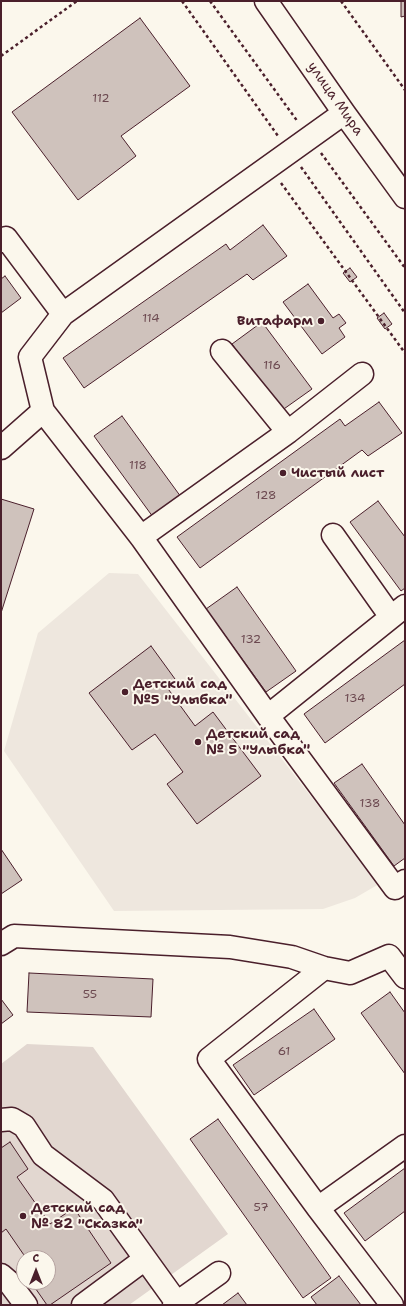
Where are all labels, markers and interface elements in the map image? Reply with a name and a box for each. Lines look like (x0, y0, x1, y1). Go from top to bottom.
street label: улица Мира (303, 59, 367, 139)
house number: 112 (92, 92, 110, 106)
house number: 114 (142, 312, 160, 326)
place label: Витафарм (237, 313, 313, 329)
marker: Витафарм (316, 316, 326, 326)
house number: 116 (263, 359, 281, 373)
house number: 118 (129, 459, 147, 473)
place label: Чистый лист (291, 465, 384, 481)
marker: Чистый лист (278, 468, 288, 478)
house number: 128 (256, 489, 276, 503)
house number: 132 (241, 633, 261, 647)
place label: Детский сад №5 "Улыбка" (133, 676, 233, 708)
marker: Детский сад №5 "Улыбка" (120, 687, 130, 697)
house number: 134 (345, 692, 365, 706)
place label: Детский сад № 5 "Улыбка" (206, 726, 310, 758)
marker: Детский сад № 5 "Улыбка" (193, 737, 203, 747)
house number: 138 (360, 797, 380, 811)
house number: 55 (83, 988, 97, 1002)
house number: 61 (278, 1045, 290, 1059)
place label: Детский сад № 82 "Сказка" (31, 1200, 143, 1232)
house number: 57 (253, 1201, 269, 1215)
marker: Детский сад № 82 "Сказка" (18, 1211, 28, 1221)
north arrow (16, 1250, 56, 1290)
text: С (33, 1251, 39, 1266)

